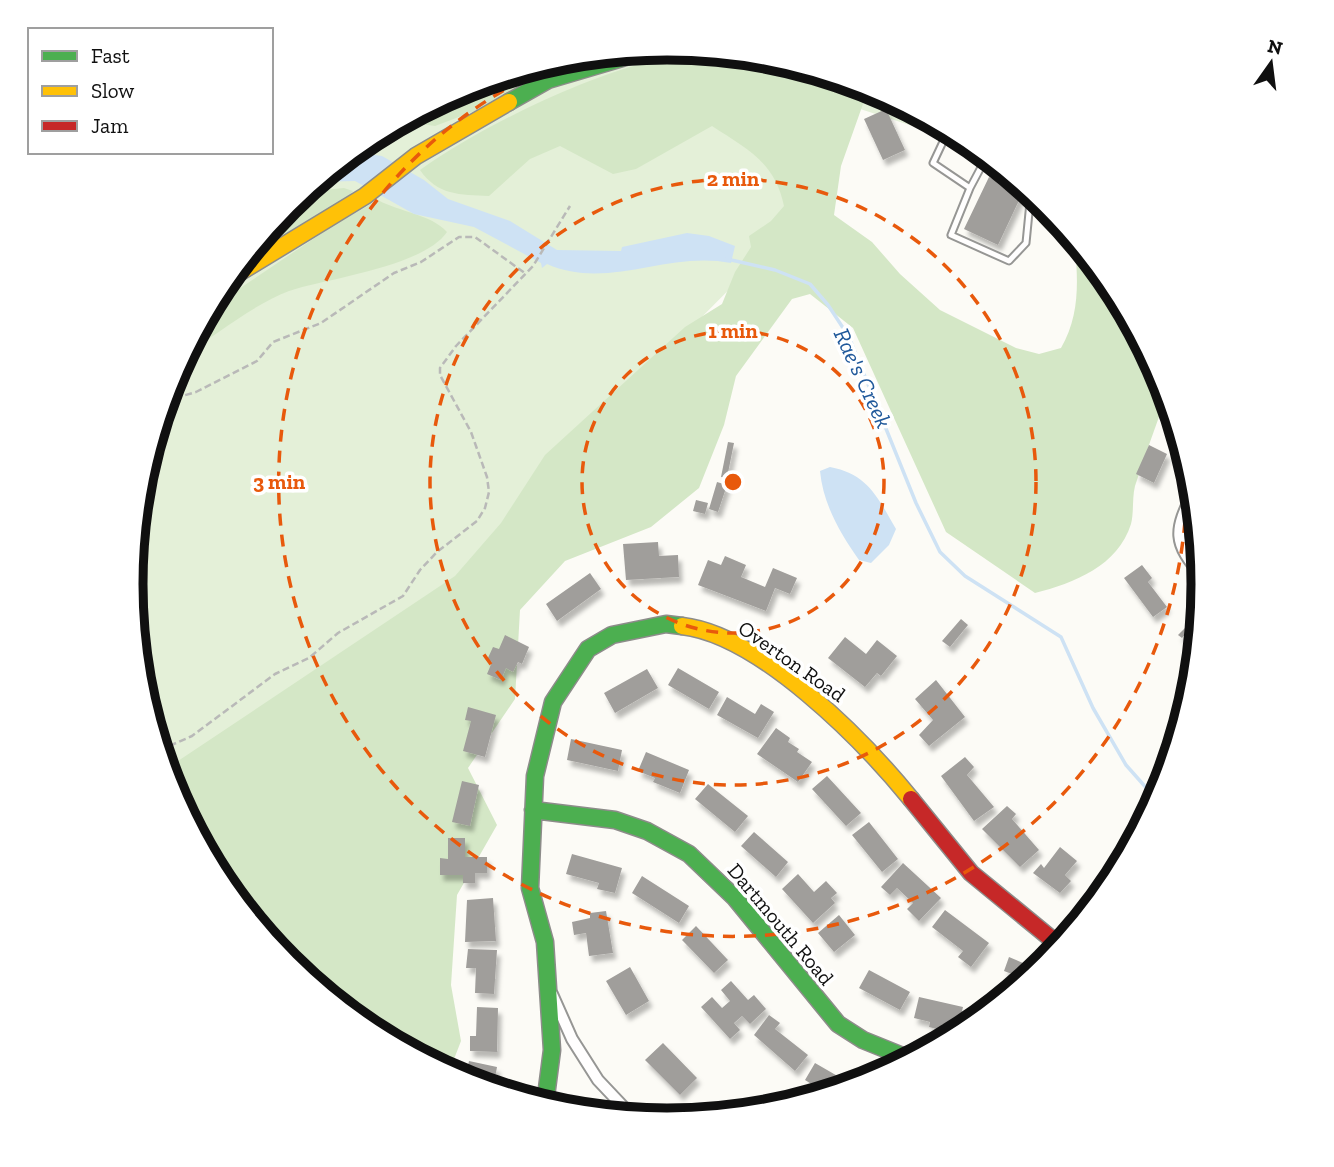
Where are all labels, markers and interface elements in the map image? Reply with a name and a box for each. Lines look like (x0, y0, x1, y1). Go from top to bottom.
legend (28, 28, 273, 154)
north arrow (1236, 28, 1306, 98)
text: N (1265, 34, 1285, 60)
text: Fast (91, 43, 130, 68)
text: Slow (91, 78, 134, 103)
text: Jam (91, 113, 128, 138)
text: 2 min (707, 166, 760, 191)
text: 1 min (708, 318, 758, 343)
water label: Rae's Creek (828, 324, 898, 432)
text: 3 min (253, 469, 306, 494)
centre of rings (721, 470, 745, 494)
street label: Overton Road (734, 615, 851, 707)
street label: Dartmouth Road (723, 858, 840, 990)

